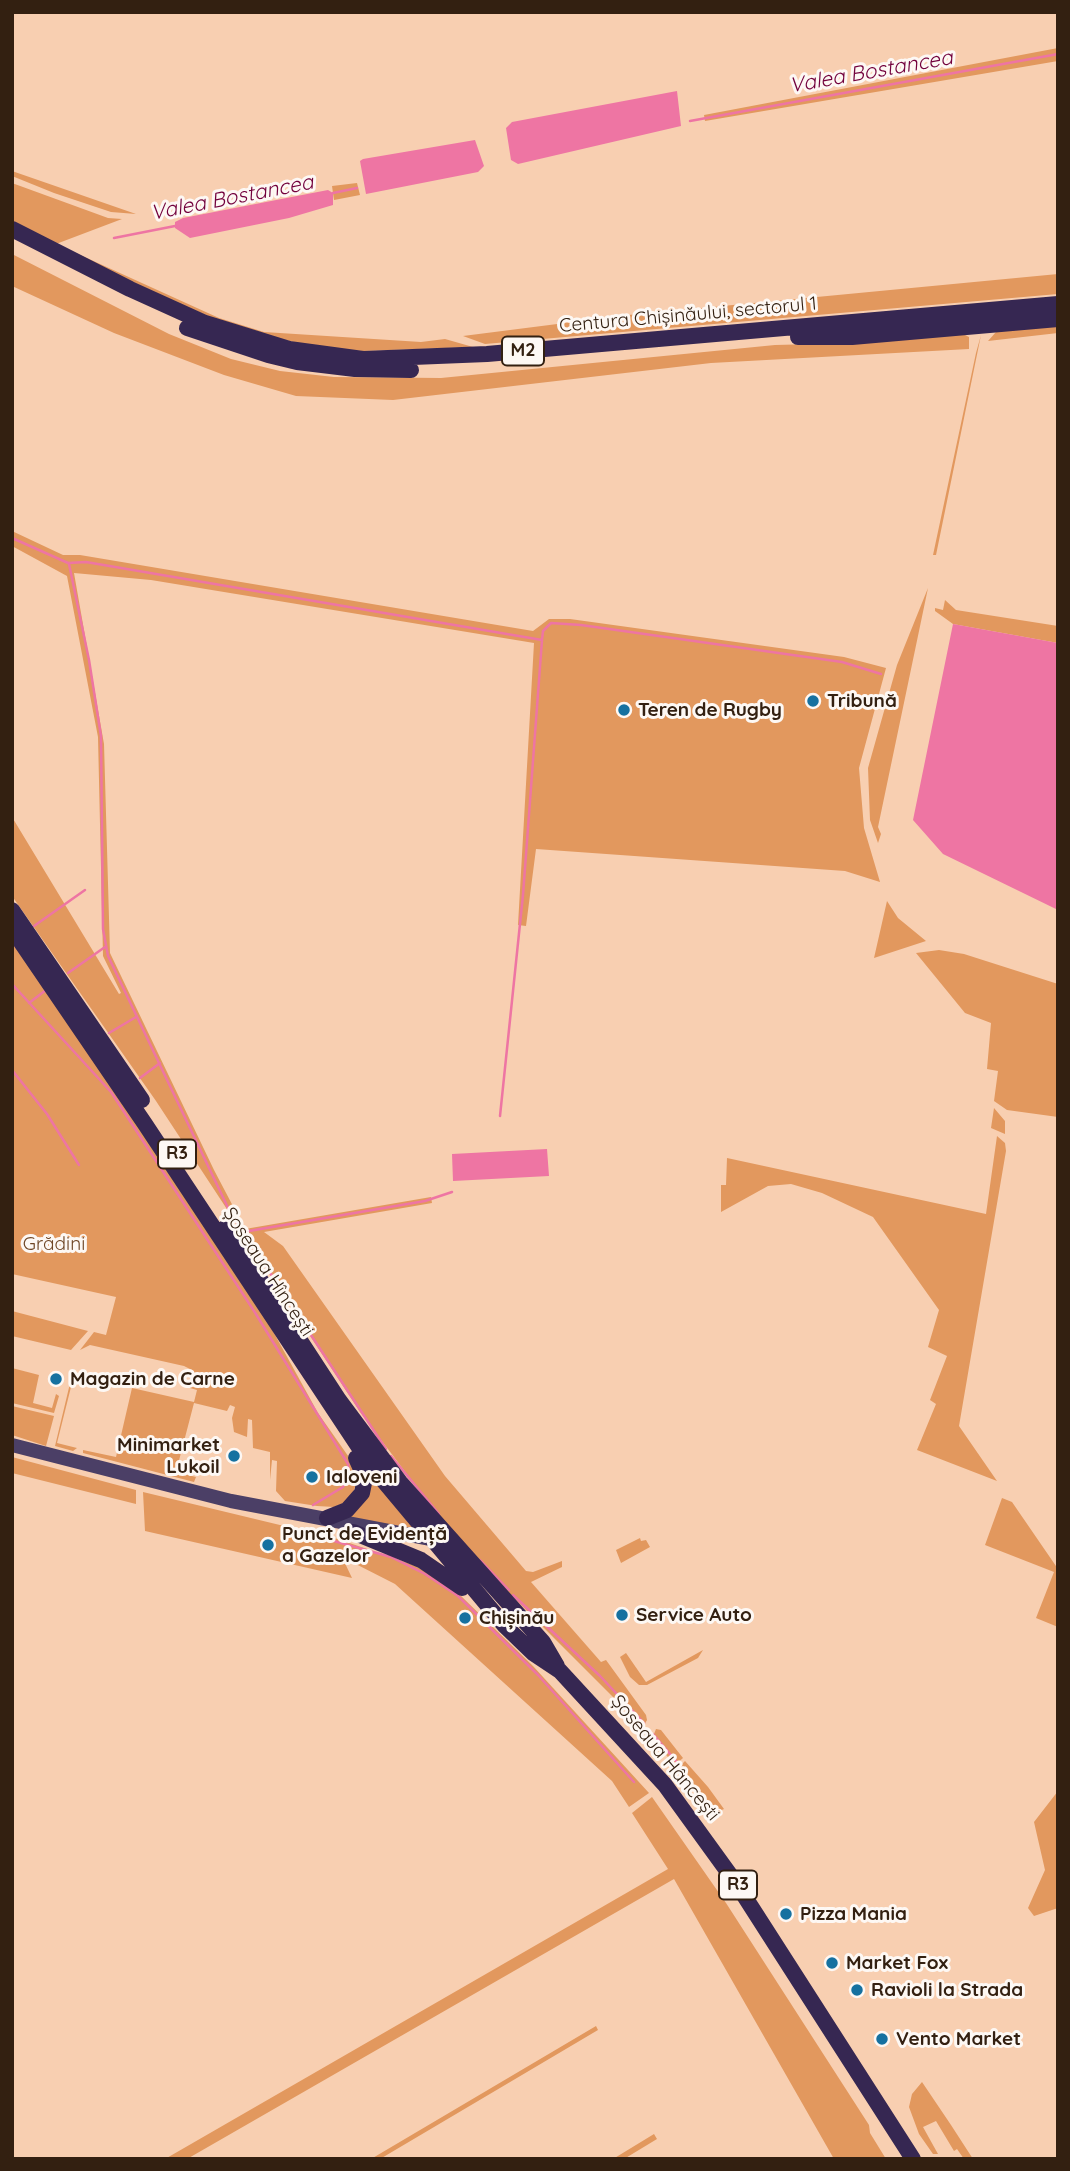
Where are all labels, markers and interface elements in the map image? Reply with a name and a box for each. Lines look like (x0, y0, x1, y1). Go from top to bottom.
water label: Valea Bostancea (787, 45, 955, 99)
water label: Valea Bostancea (149, 170, 315, 226)
street label: Centura Chișinăului, sectorul 1 (558, 292, 818, 338)
road number: M2 (502, 337, 544, 366)
place label: Tribună (827, 690, 897, 712)
marker: Tribună (805, 693, 821, 709)
place label: Teren de Rugby (638, 699, 782, 721)
marker: Teren de Rugby (616, 702, 632, 718)
road number: R3 (158, 1140, 196, 1168)
street label: Șoseaua Hîncești (218, 1203, 318, 1341)
park label: Grădini (23, 1233, 85, 1255)
place label: Magazin de Carne (70, 1368, 235, 1390)
marker: Magazin de Carne (48, 1371, 64, 1387)
place label: Minimarket Lukoil (117, 1434, 220, 1478)
marker: Minimarket Lukoil (226, 1448, 242, 1464)
place label: Ialoveni (326, 1466, 397, 1488)
marker: Ialoveni (304, 1469, 320, 1485)
place label: Punct de Evidență a Gazelor (282, 1523, 447, 1567)
marker: Punct de Evidență a Gazelor (260, 1537, 276, 1553)
place label: Service Auto (636, 1604, 752, 1626)
place label: Chișinău (479, 1607, 554, 1629)
marker: Service Auto (614, 1607, 630, 1623)
marker: Chișinău (457, 1610, 473, 1626)
street label: Șoseaua Hâncești (606, 1691, 724, 1825)
road number: R3 (719, 1870, 757, 1899)
place label: Pizza Mania (800, 1903, 907, 1925)
marker: Pizza Mania (778, 1906, 794, 1922)
place label: Market Fox (846, 1952, 948, 1974)
marker: Market Fox (824, 1955, 840, 1971)
place label: Ravioli la Strada (871, 1979, 1023, 2001)
marker: Ravioli la Strada (849, 1982, 865, 1998)
place label: Vento Market (896, 2028, 1021, 2050)
marker: Vento Market (874, 2031, 890, 2047)

